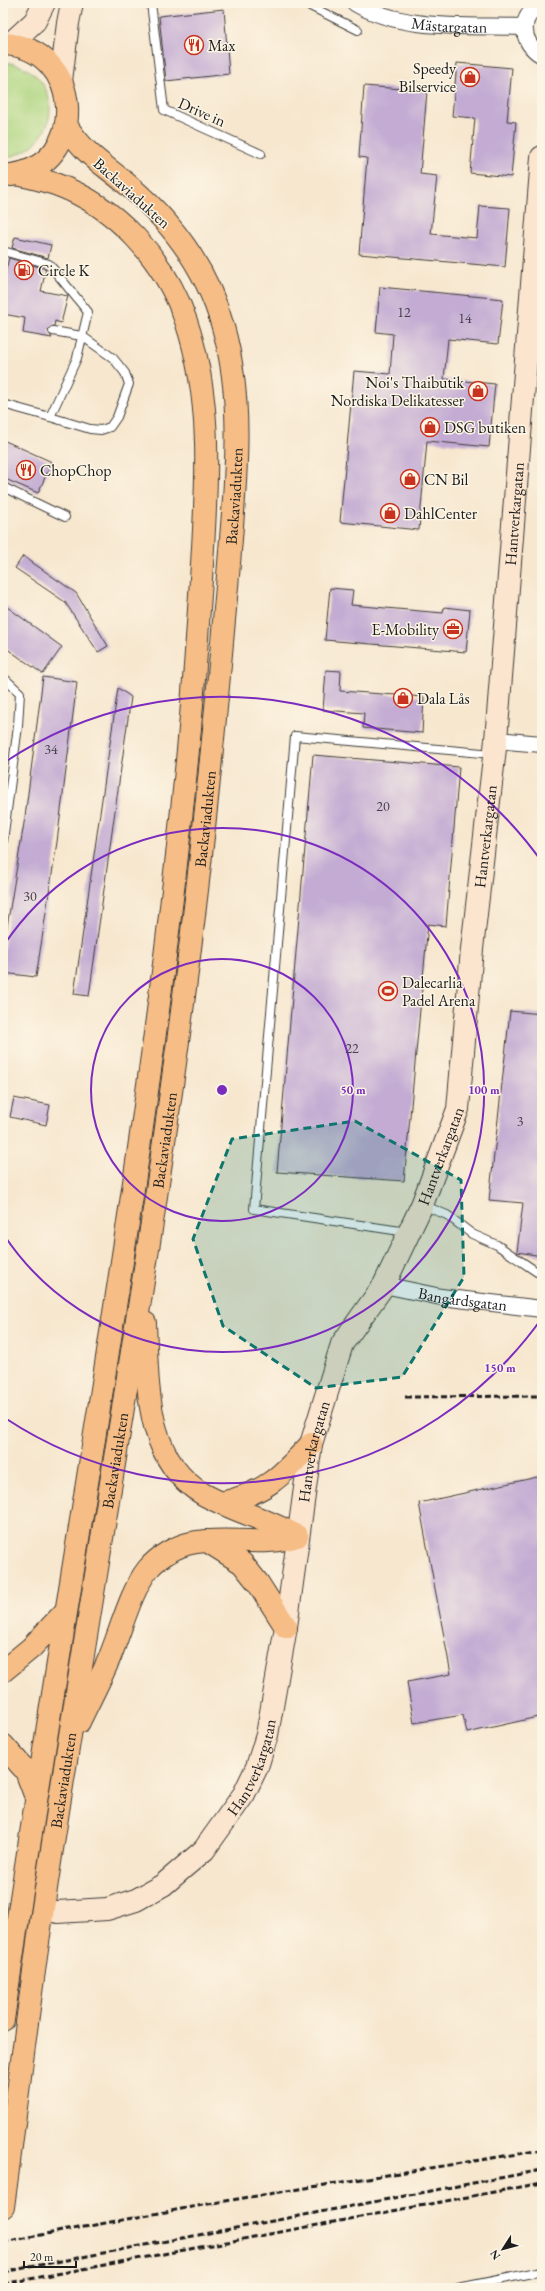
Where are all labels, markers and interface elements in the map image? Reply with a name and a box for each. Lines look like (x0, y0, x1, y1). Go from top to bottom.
street label: Mästargatan (410, 12, 488, 37)
restaurant icon: Max (183, 34, 205, 56)
place label: Max (208, 35, 235, 56)
place label: Speedy Bilservice (399, 58, 457, 97)
shop icon: Speedy Bilservice (459, 66, 481, 88)
street label: Drive in (175, 92, 229, 132)
street label: Backaviadukten (89, 153, 175, 234)
fuel station icon: Circle K (13, 259, 35, 281)
place label: Circle K (38, 260, 90, 281)
house number: 12 (397, 303, 411, 321)
house number: 14 (458, 309, 472, 327)
place label: Noi's Thaibutik Nordiska Delikatesser (331, 372, 465, 411)
shop icon: Noi's Thaibutik Nordiska Delikatesser (467, 380, 489, 402)
shop icon: DSG butiken (419, 416, 441, 438)
place label: DSG butiken (444, 417, 527, 438)
street label: Backaviadukten (220, 447, 247, 545)
restaurant icon: ChopChop (15, 459, 37, 481)
place label: ChopChop (40, 460, 112, 481)
street label: Hantverkargatan (499, 461, 528, 566)
shop icon: CN Bil (399, 468, 421, 490)
place label: CN Bil (424, 469, 469, 490)
shop icon: DahlCenter (379, 502, 401, 524)
place label: DahlCenter (404, 503, 478, 524)
office icon: E-Mobility (442, 618, 464, 640)
place label: E-Mobility (372, 619, 440, 640)
shop icon: Dala Lås (392, 687, 414, 709)
place label: Dala Lås (417, 688, 470, 709)
house number: 34 (44, 740, 58, 758)
street label: Backaviadukten (189, 769, 220, 868)
street label: Hantverkargatan (469, 783, 501, 889)
house number: 20 (376, 797, 390, 815)
house number: 30 (23, 887, 37, 905)
place label: Dalecarlia Padel Arena (402, 972, 476, 1011)
sports icon: Dalecarlia Padel Arena (377, 980, 399, 1002)
house number: 22 (345, 1039, 359, 1057)
text: 50 m (340, 1082, 366, 1098)
text: 100 m (468, 1082, 500, 1098)
centre of rings (215, 1083, 229, 1097)
street label: Backaviadukten (147, 1090, 182, 1190)
street label: Hantverkargatan (412, 1103, 469, 1208)
house number: 3 (517, 1112, 524, 1130)
street label: Bangårdsgatan (416, 1282, 509, 1315)
text: 150 m (484, 1360, 516, 1376)
street label: Hantverkargatan (293, 1398, 334, 1504)
street label: Backaviadukten (97, 1410, 133, 1510)
street label: Hantverkargatan (222, 1717, 280, 1820)
street label: Backaviadukten (45, 1730, 81, 1830)
north arrow (483, 2229, 523, 2269)
scale bar (24, 2243, 76, 2269)
text: N (487, 2247, 503, 2263)
text: 20 m (30, 2249, 54, 2265)

